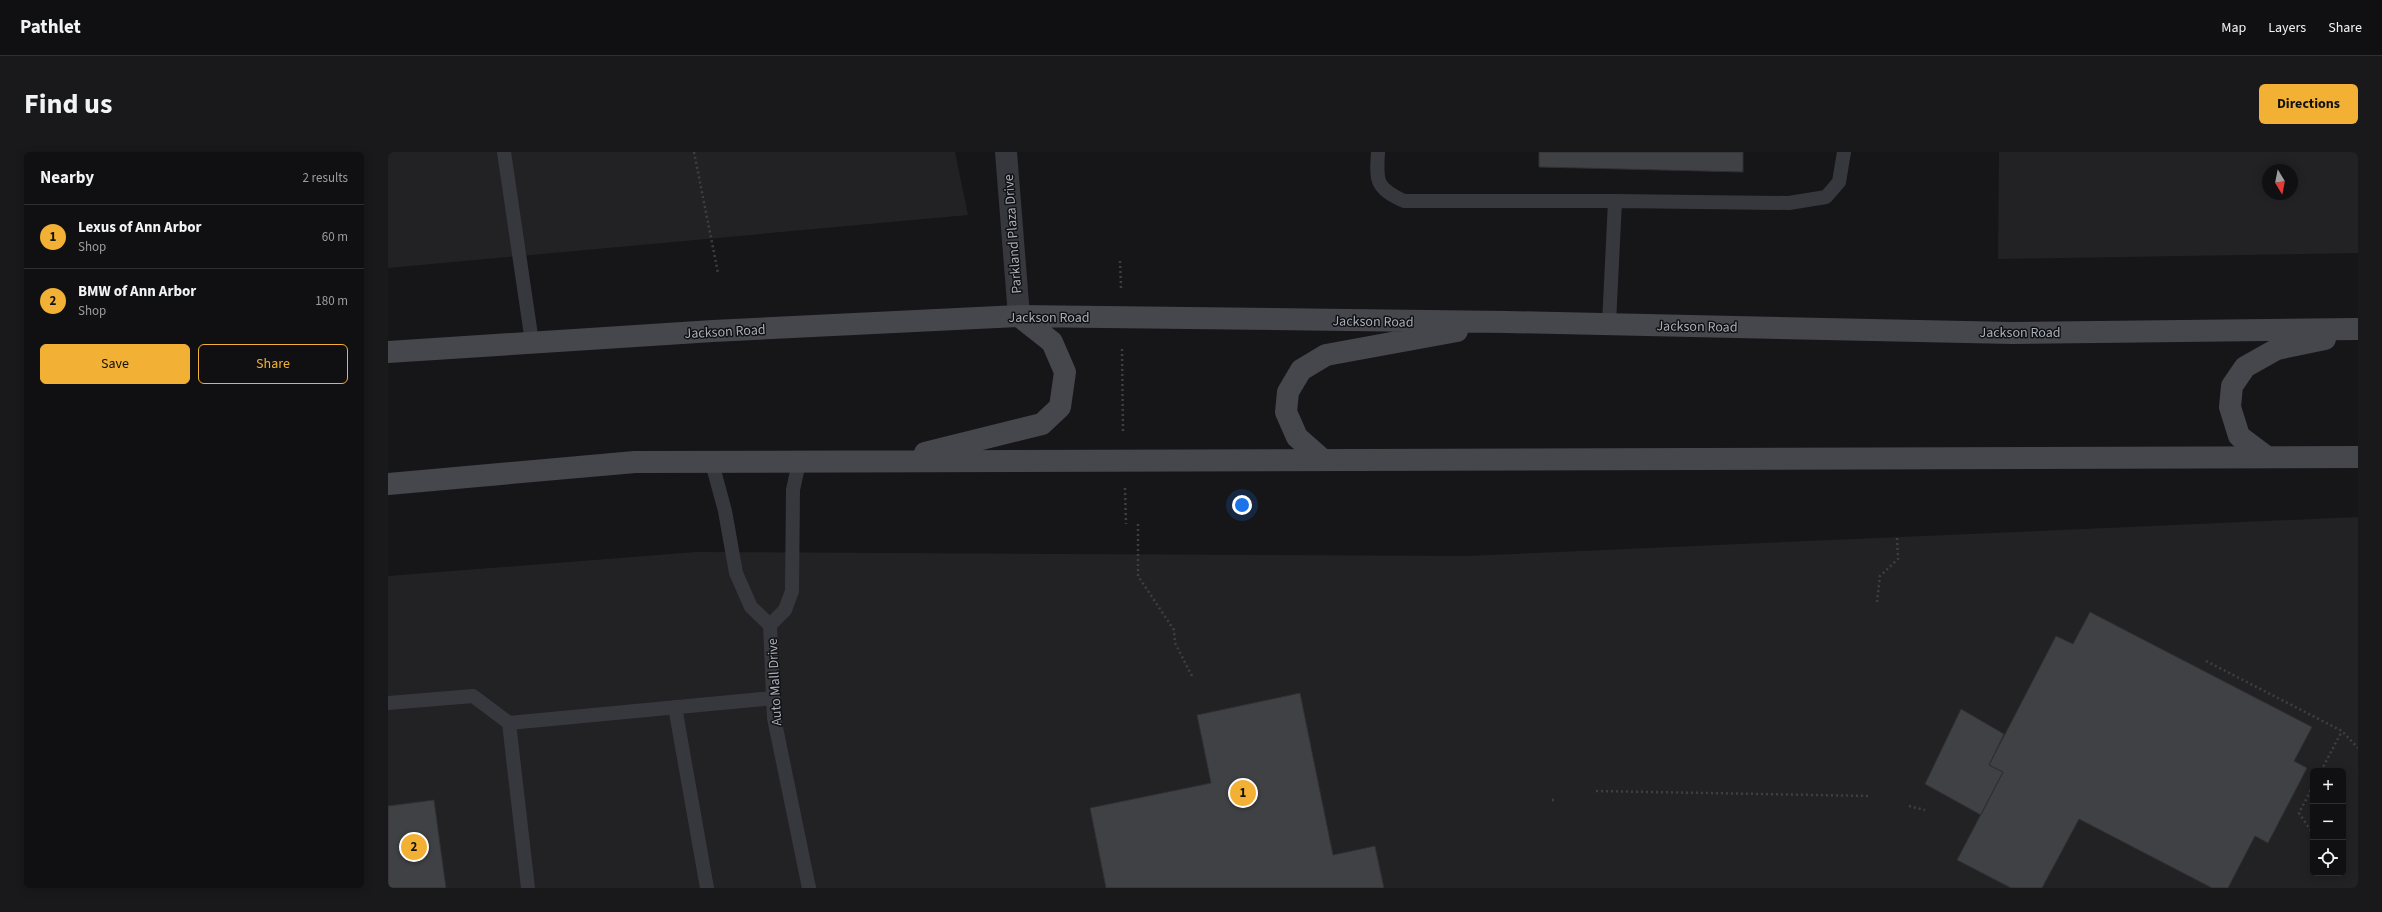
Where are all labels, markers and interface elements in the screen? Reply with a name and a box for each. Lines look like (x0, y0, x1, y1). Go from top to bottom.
text: Pathlet (20, 14, 81, 41)
text: Map (2221, 18, 2246, 38)
text: Layers (2268, 18, 2306, 38)
text: Share (2328, 18, 2362, 38)
text: Find us (24, 84, 112, 124)
button: Directions (2259, 84, 2358, 124)
north arrow (2262, 164, 2298, 200)
text: Nearby (40, 166, 94, 190)
text: 2 results (303, 169, 348, 187)
street label: Parkland Plaza Drive (999, 174, 1027, 294)
text: Lexus of Ann Arbor (78, 217, 202, 238)
text: 1 (50, 228, 56, 246)
text: 60 m (322, 228, 348, 246)
text: Shop (78, 238, 106, 256)
text: BMW of Ann Arbor (78, 281, 196, 302)
text: 2 (50, 292, 56, 310)
text: 180 m (315, 292, 348, 310)
text: Shop (78, 302, 106, 320)
street label: Jackson Road (1008, 308, 1090, 328)
street label: Jackson Road (1332, 311, 1414, 333)
street label: Jackson Road (1656, 316, 1738, 338)
street label: Jackson Road (684, 320, 766, 344)
street label: Jackson Road (1979, 323, 2061, 343)
button: Save (40, 344, 190, 384)
button: Share (198, 344, 348, 384)
your location (1232, 495, 1252, 515)
street label: Auto Mall Drive (763, 638, 787, 726)
map controls (2310, 768, 2346, 876)
button: + (2310, 768, 2346, 804)
pin: 1 (1230, 778, 1256, 808)
button: − (2310, 804, 2346, 840)
pin: 2 (401, 832, 427, 862)
button: locate (2310, 840, 2346, 876)

